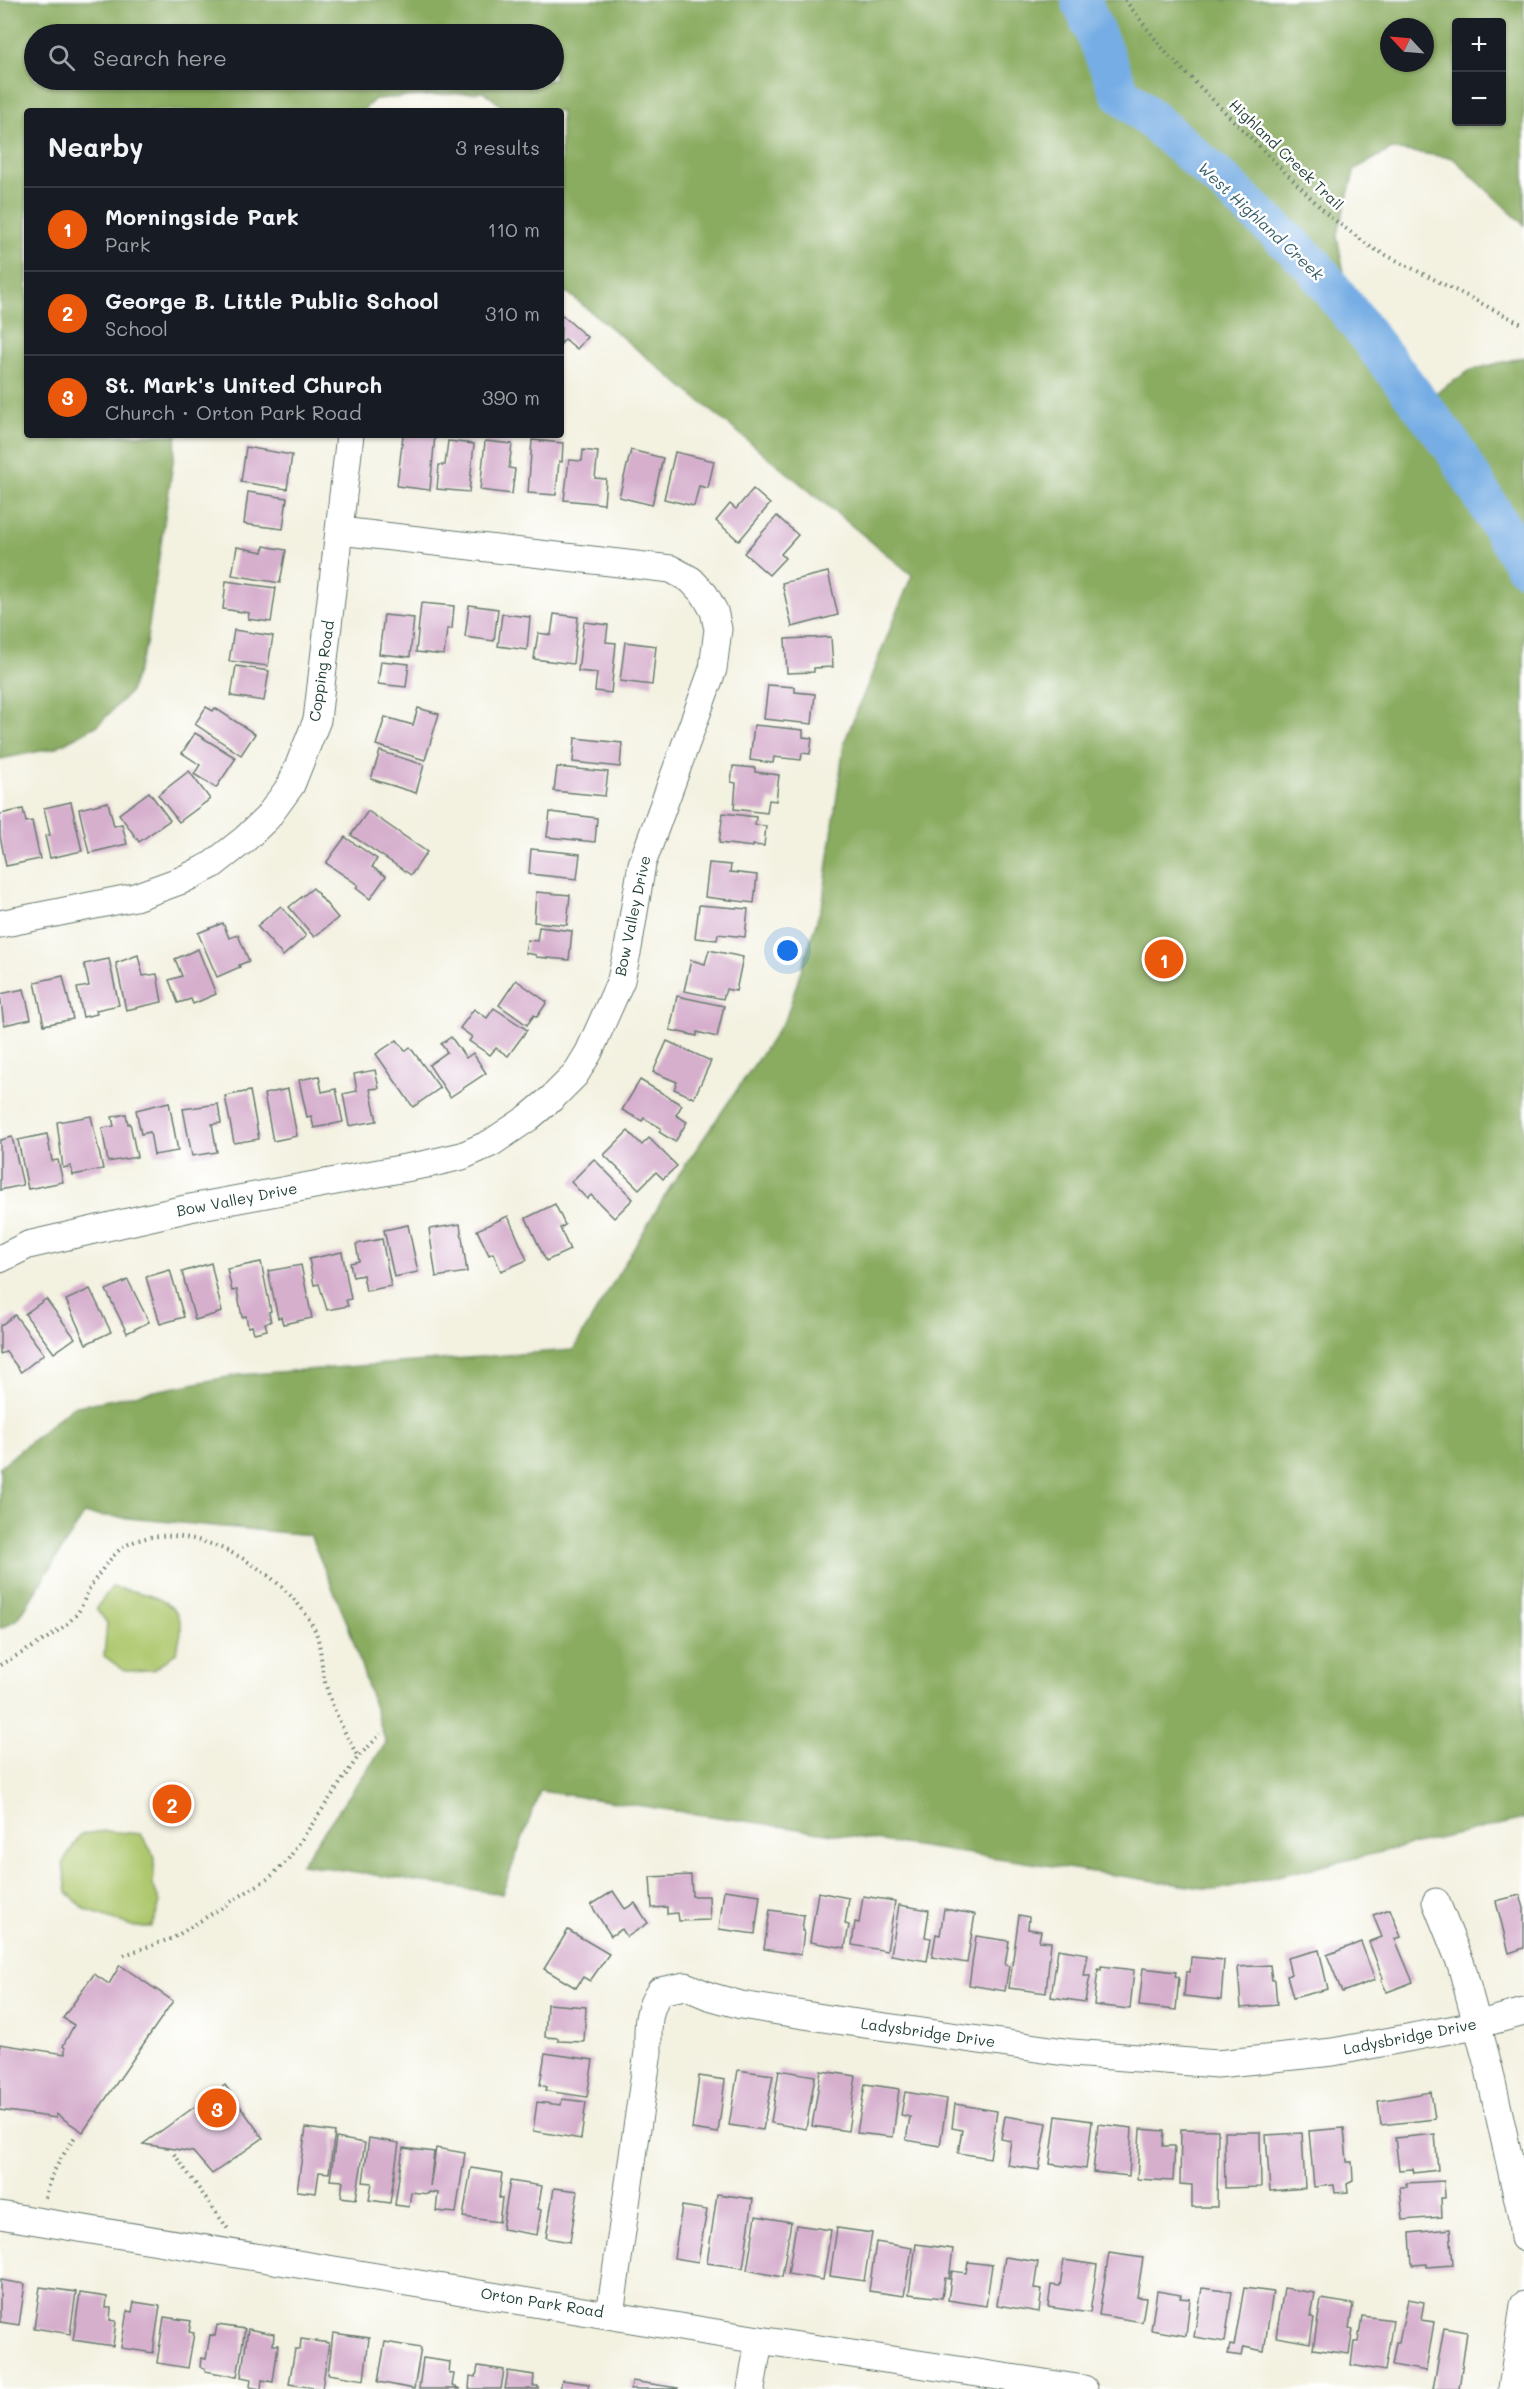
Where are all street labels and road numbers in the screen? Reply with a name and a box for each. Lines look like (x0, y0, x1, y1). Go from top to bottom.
street label: Highland Creek Trail (1225, 95, 1348, 214)
street label: Copping Road (304, 619, 338, 723)
street label: Bow Valley Drive (609, 854, 655, 978)
street label: Bow Valley Drive (175, 1177, 299, 1221)
street label: Ladysbridge Drive (860, 2013, 997, 2051)
street label: Ladysbridge Drive (1341, 2013, 1478, 2059)
street label: Orton Park Road (479, 2282, 605, 2322)

